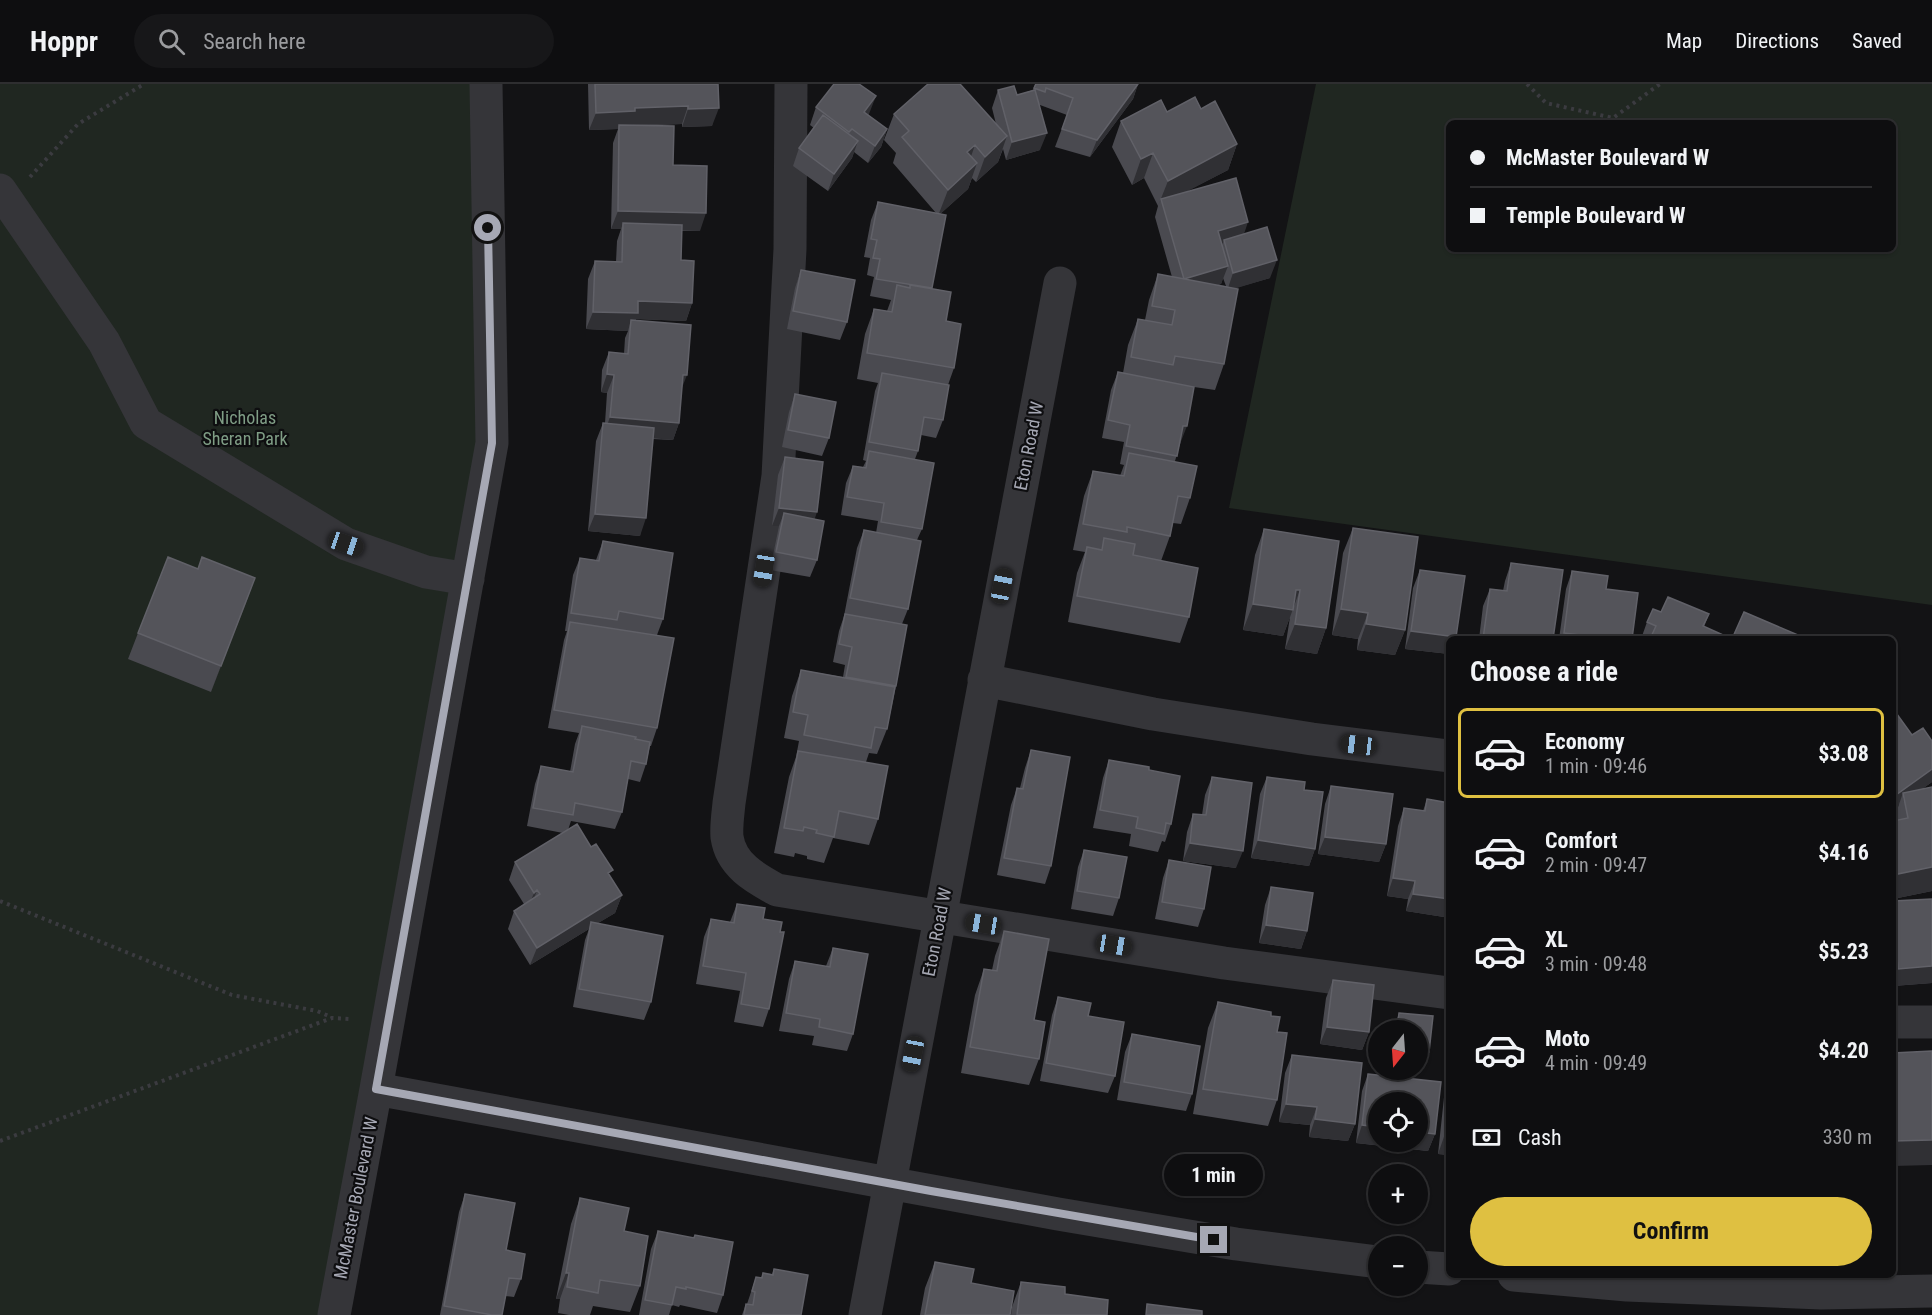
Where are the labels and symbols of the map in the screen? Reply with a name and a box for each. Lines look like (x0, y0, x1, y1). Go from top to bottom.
route start (474, 214, 501, 241)
street label: Eton Road W (1010, 399, 1047, 492)
park label: Nicholas Sheran Park (202, 407, 288, 449)
car (326, 530, 366, 558)
car (752, 550, 776, 588)
car (990, 567, 1014, 605)
car (1339, 734, 1377, 756)
street label: Eton Road W (918, 885, 955, 978)
car (964, 912, 1002, 936)
car (1095, 933, 1133, 957)
north arrow (1368, 1020, 1428, 1080)
car (901, 1035, 925, 1073)
street label: McMaster Boulevard W (330, 1115, 382, 1280)
callout: 1 min (1164, 1153, 1264, 1195)
route end (1200, 1226, 1227, 1253)

